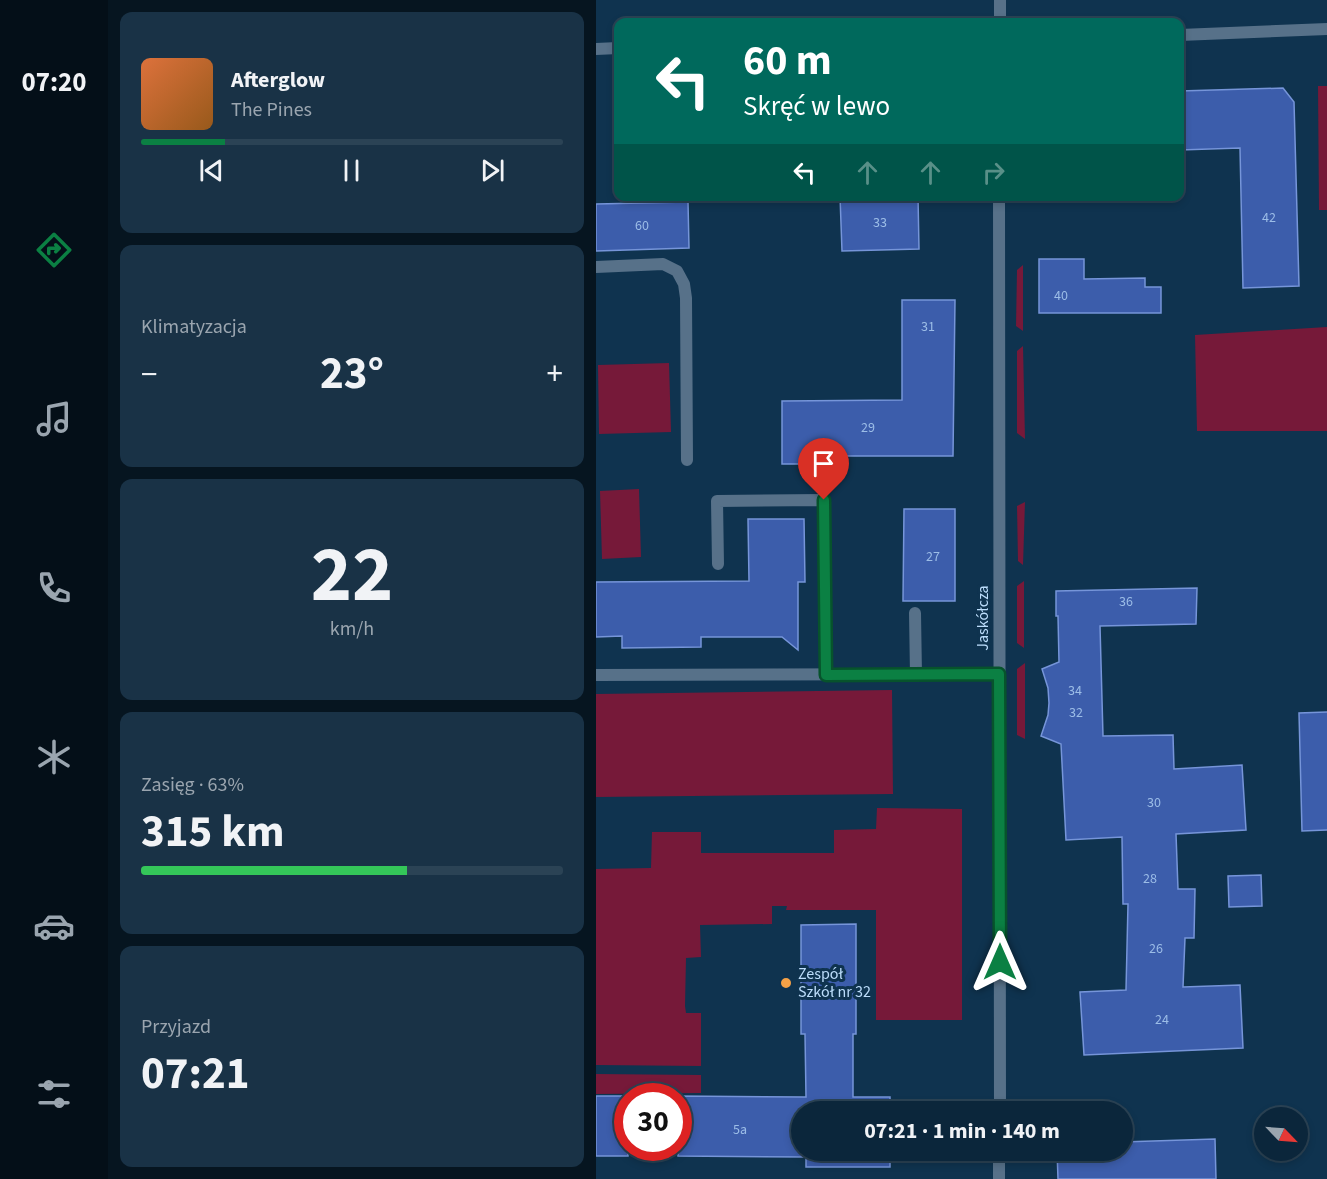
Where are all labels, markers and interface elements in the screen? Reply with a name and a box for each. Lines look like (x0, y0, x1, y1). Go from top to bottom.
text: 60 m (743, 31, 832, 91)
icon: left (644, 42, 722, 120)
text: 07:20 (21, 63, 87, 102)
text: Afterglow (231, 64, 325, 96)
text: Skręć w lewo (743, 87, 890, 126)
text: The Pines (231, 96, 312, 124)
icon: previous (195, 154, 228, 187)
icon: pause (335, 154, 368, 187)
icon: next (476, 154, 509, 187)
icon: left (788, 156, 821, 189)
icon: ahead (851, 156, 884, 189)
icon: ahead (914, 156, 947, 189)
icon: right (977, 156, 1010, 189)
house number: 42 (1262, 208, 1276, 228)
house number: 33 (873, 213, 887, 233)
house number: 60 (635, 216, 649, 236)
icon: directions (33, 229, 75, 271)
house number: 40 (1054, 286, 1068, 306)
text: Klimatyzacja (141, 313, 247, 341)
house number: 31 (921, 317, 935, 337)
text: 23° (320, 342, 384, 406)
text: − (141, 351, 157, 398)
text: + (547, 351, 563, 398)
icon: music (33, 398, 75, 440)
house number: 29 (861, 418, 875, 438)
pin (798, 438, 849, 500)
icon: arrive (807, 447, 840, 480)
text: 22 (311, 520, 393, 631)
house number: 27 (926, 547, 940, 567)
icon: phone (33, 567, 75, 609)
street label: Jaskółcza (972, 585, 994, 651)
house number: 36 (1119, 592, 1133, 612)
text: km/h (330, 615, 374, 643)
house number: 34 (1068, 681, 1082, 701)
house number: 32 (1069, 703, 1083, 723)
icon: climate (33, 736, 75, 778)
text: Zasięg · 63% (141, 771, 244, 799)
house number: 30 (1147, 793, 1161, 813)
text: 315 km (141, 800, 285, 864)
house number: 28 (1143, 869, 1157, 889)
icon: car (33, 905, 75, 947)
position arrow (968, 930, 1032, 994)
house number: 26 (1149, 939, 1163, 959)
place label: Zespół Szkół nr 32 (798, 963, 871, 1003)
marker: Zespół Szkół nr 32 (779, 976, 793, 990)
house number: 24 (1155, 1010, 1169, 1030)
text: Przyjazd (141, 1013, 211, 1041)
text: 07:21 (141, 1042, 250, 1106)
icon: filters (33, 1073, 75, 1115)
speed limit sign: 30 (614, 1083, 692, 1161)
north arrow (1254, 1107, 1308, 1161)
map controls (1254, 1107, 1308, 1161)
text: 07:21 · 1 min · 140 m (864, 1115, 1060, 1147)
house number: 5a (733, 1120, 747, 1140)

